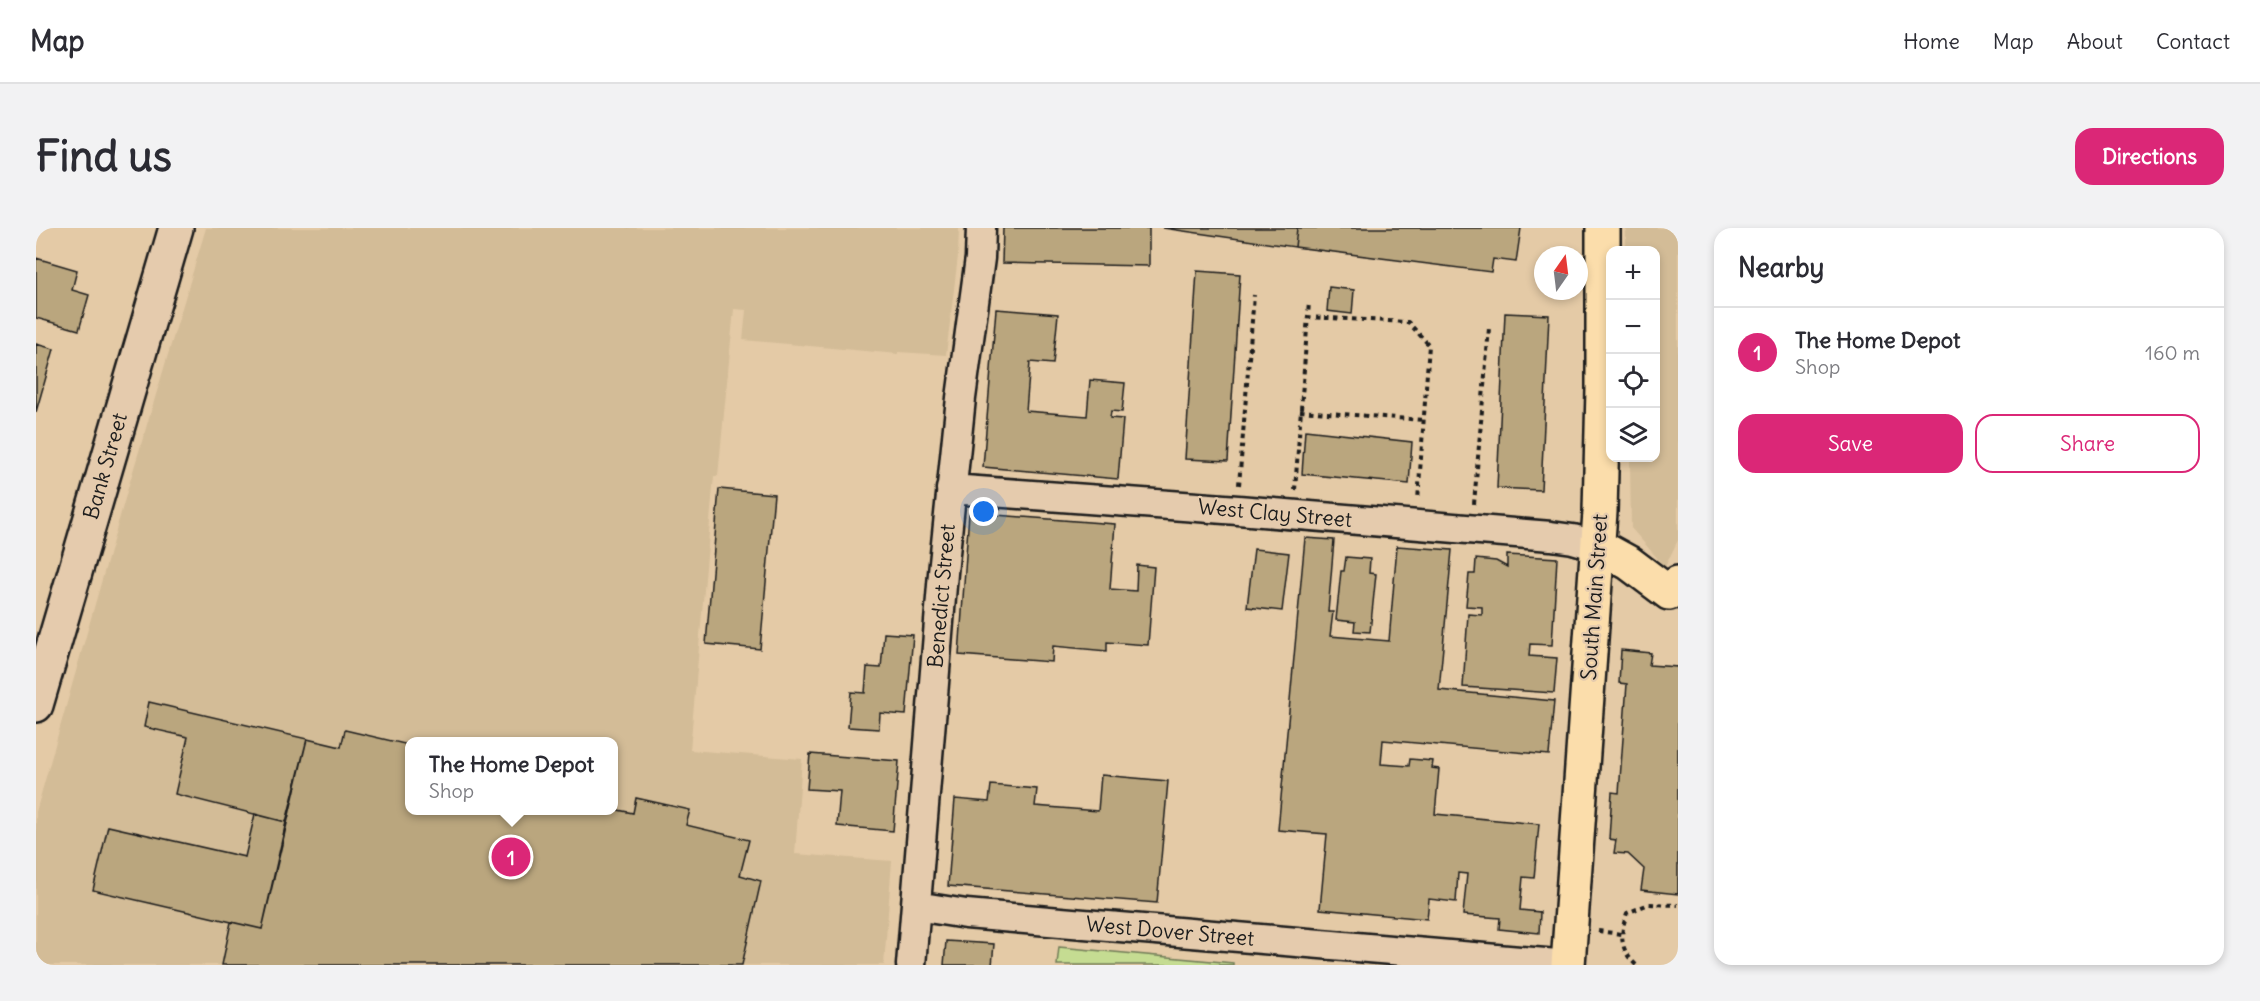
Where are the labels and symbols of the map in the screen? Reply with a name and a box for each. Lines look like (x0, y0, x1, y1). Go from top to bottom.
north arrow (1534, 246, 1588, 300)
street label: Bank Street (77, 410, 133, 522)
street label: West Clay Street (1197, 493, 1353, 533)
your location (969, 497, 998, 526)
street label: South Main Street (1575, 513, 1613, 681)
street label: Benedict Street (921, 523, 961, 669)
pin: 1 (492, 834, 530, 880)
street label: West Dover Street (1085, 910, 1255, 952)

